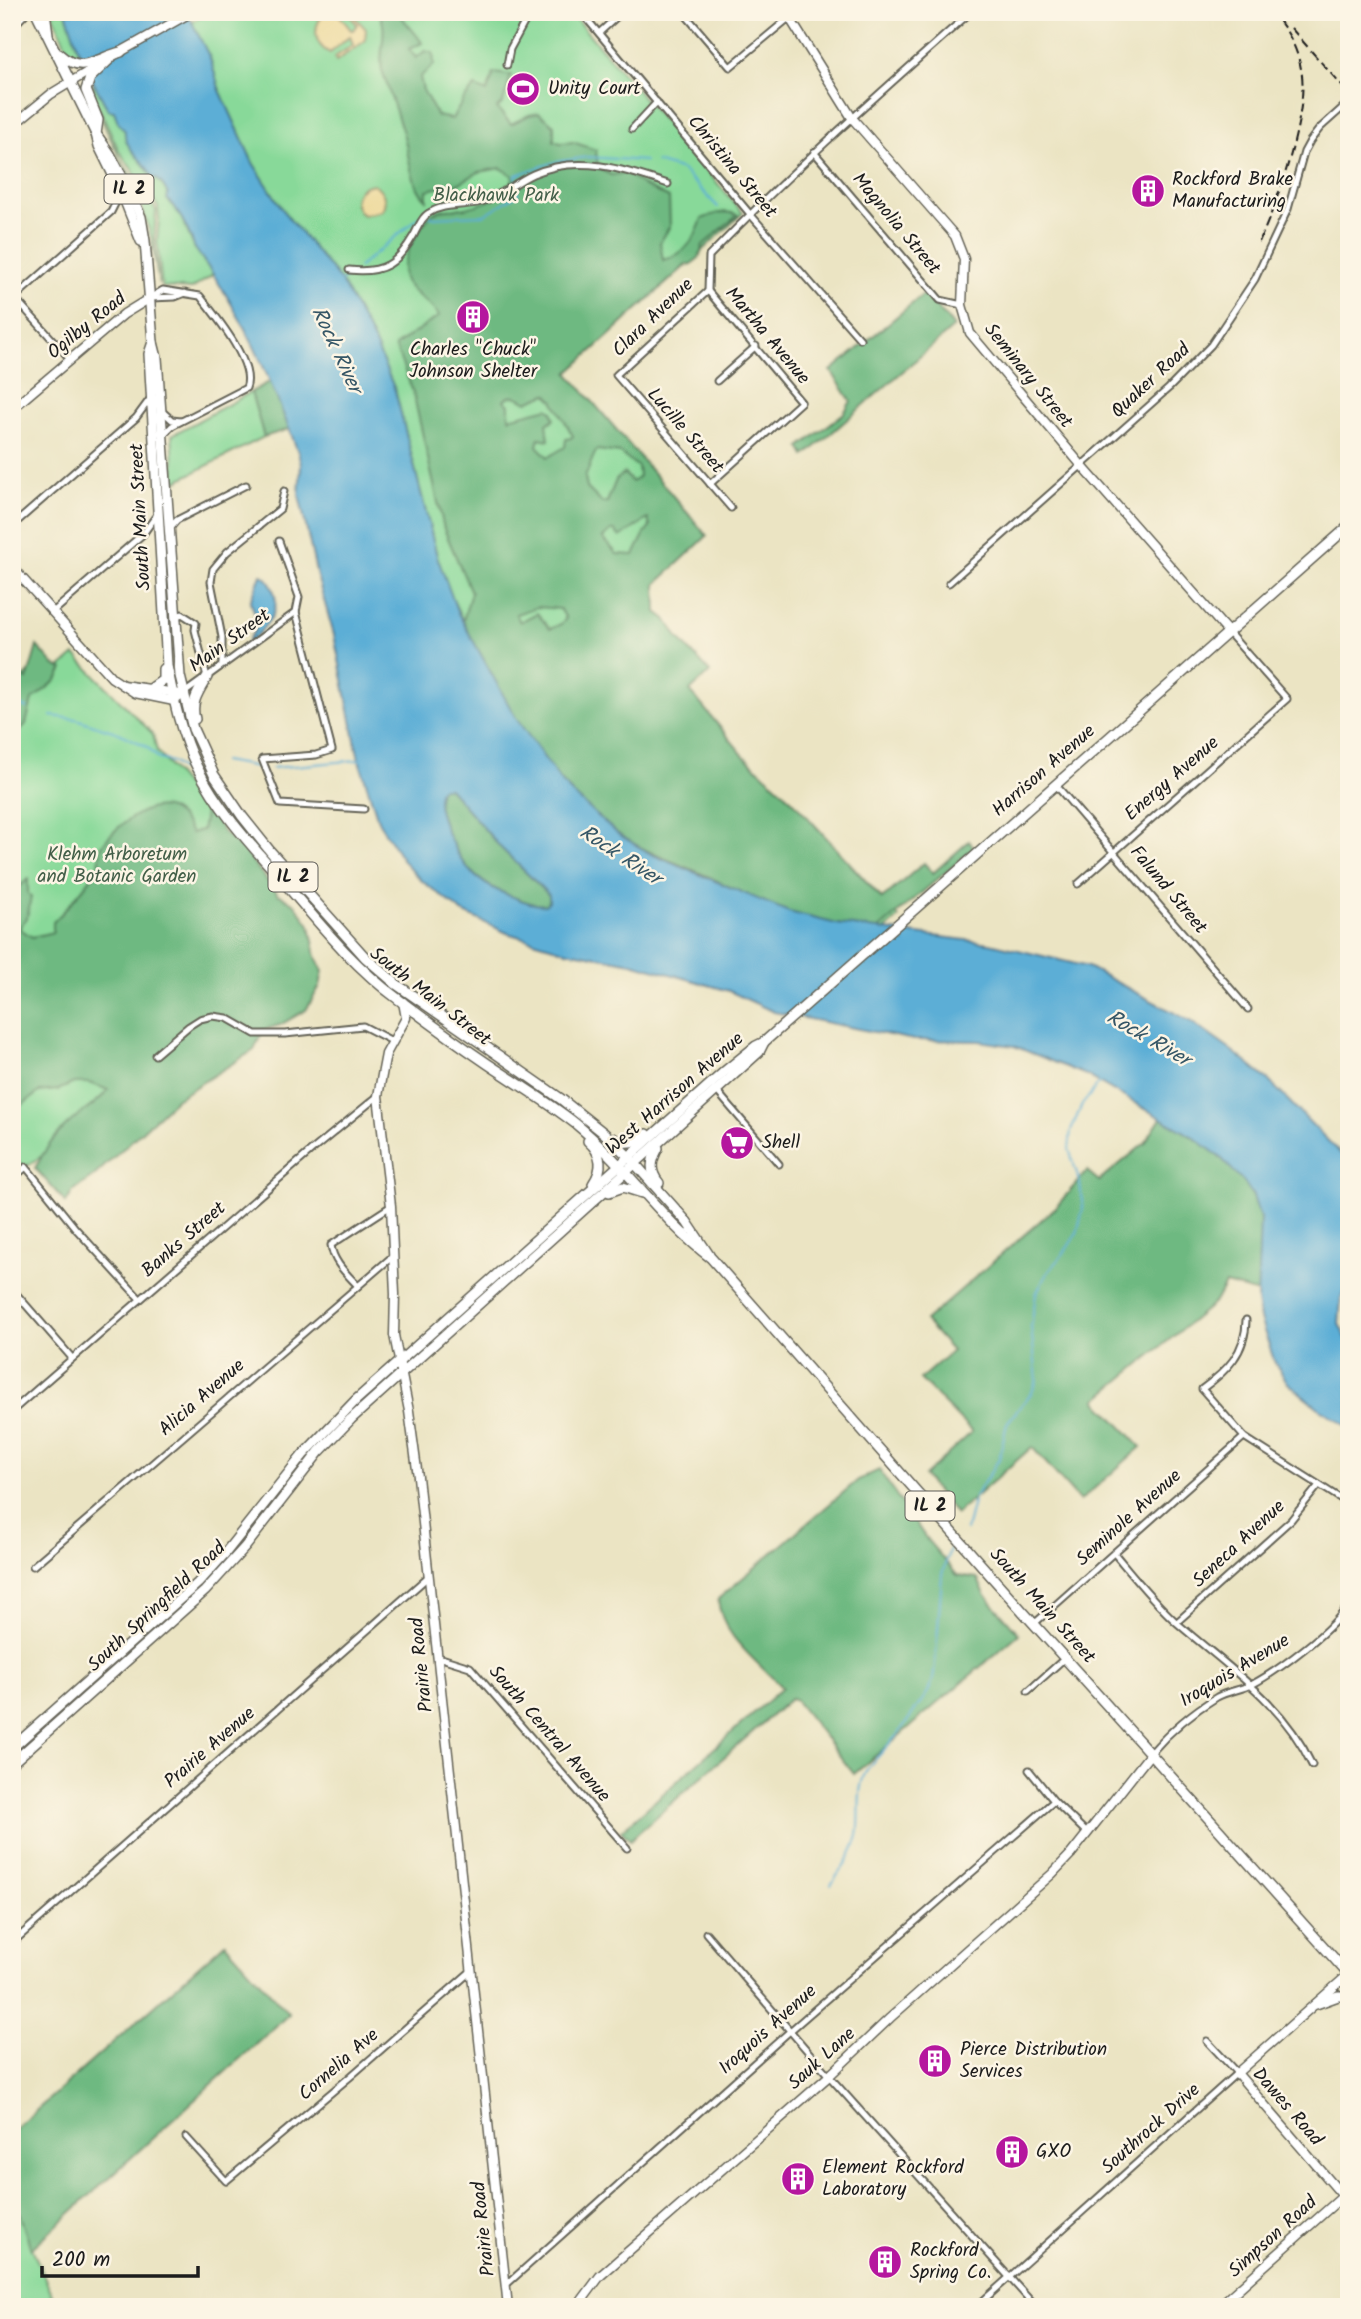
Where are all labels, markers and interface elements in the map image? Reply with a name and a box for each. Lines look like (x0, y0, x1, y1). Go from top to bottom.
sports icon: Unity Court (504, 70, 542, 108)
place label: Unity Court (548, 74, 641, 104)
street label: Christina Street (680, 109, 785, 226)
place label: Rockford Brake Manufacturing (1172, 165, 1293, 217)
street label: Magnolia Street (844, 166, 948, 282)
building icon: Rockford Brake Manufacturing (1129, 172, 1167, 210)
road number: IL 2 (104, 174, 154, 204)
park label: Blackhawk Park (433, 181, 559, 211)
street label: Clara Avenue (605, 271, 701, 365)
street label: Martha Avenue (717, 280, 817, 392)
street label: Ogilby Road (41, 284, 134, 367)
building icon: Charles "Chuck" Johnson Shelter (454, 298, 492, 336)
water label: Rock River (302, 301, 372, 402)
street label: Seminary Street (976, 317, 1080, 436)
place label: Charles "Chuck" Johnson Shelter (409, 335, 539, 387)
street label: Quaker Road (1104, 336, 1198, 426)
street label: Lucille Street (639, 381, 732, 481)
street label: South Main Street (122, 442, 160, 591)
street label: Main Street (183, 601, 278, 681)
street label: Harrison Avenue (985, 717, 1103, 825)
street label: Energy Avenue (1118, 729, 1227, 829)
water label: Rock River (572, 817, 671, 897)
street label: Falund Street (1122, 839, 1215, 942)
park label: Klehm Arboretum and Botanic Garden (38, 840, 196, 892)
road number: IL 2 (268, 862, 318, 892)
street label: South Main Street (363, 940, 498, 1055)
water label: Rock River (1100, 1002, 1200, 1078)
street label: West Harrison Avenue (599, 1025, 751, 1163)
supermarket icon: Shell (718, 1124, 756, 1162)
place label: Shell (762, 1128, 800, 1158)
street label: Banks Street (135, 1194, 234, 1285)
street label: Alicia Avenue (152, 1352, 252, 1444)
street label: Seminole Avenue (1069, 1462, 1189, 1574)
road number: IL 2 (906, 1492, 954, 1520)
street label: Seneca Avenue (1186, 1492, 1293, 1595)
street label: South Springfield Road (81, 1534, 234, 1680)
street label: South Main Street (982, 1541, 1103, 1671)
street label: Prairie Road (402, 1616, 442, 1714)
street label: Iroquois Avenue (1174, 1626, 1296, 1716)
street label: South Central Avenue (481, 1659, 618, 1810)
street label: Prairie Avenue (158, 1699, 263, 1796)
street label: Iroquois Avenue (712, 1977, 824, 2083)
street label: Sauk Lane (781, 2020, 863, 2098)
street label: Cornelia Ave (292, 2021, 386, 2109)
place label: Pierce Distribution Services (960, 2035, 1107, 2087)
building icon: Pierce Distribution Services (916, 2042, 954, 2080)
street label: Dawes Road (1244, 2061, 1330, 2154)
street label: Southrock Drive (1095, 2076, 1208, 2182)
building icon: GXO (993, 2133, 1031, 2171)
place label: GXO (1036, 2137, 1071, 2167)
place label: Element Rockford Laboratory (822, 2153, 964, 2205)
building icon: Element Rockford Laboratory (779, 2160, 817, 2198)
street label: Prairie Road (464, 2180, 504, 2278)
street label: Simpson Road (1222, 2188, 1325, 2285)
scale bar (42, 2235, 198, 2279)
place label: Rockford Spring Co. (910, 2236, 991, 2288)
building icon: Rockford Spring Co. (866, 2243, 904, 2281)
text: 200 m (52, 2244, 110, 2277)

